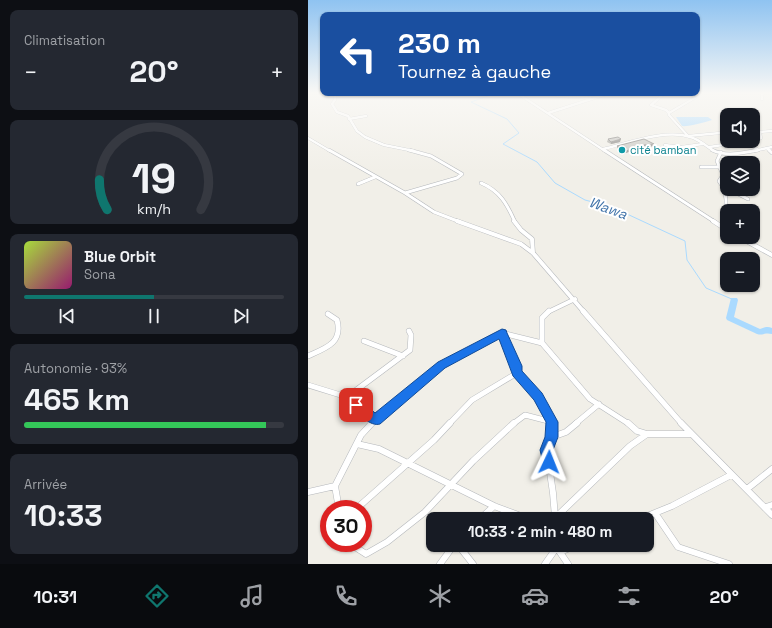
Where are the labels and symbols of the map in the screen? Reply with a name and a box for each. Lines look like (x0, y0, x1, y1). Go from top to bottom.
place label: cité bamban (630, 143, 697, 157)
marker: cité bamban (617, 145, 627, 155)
water label: Wawa (587, 193, 630, 223)
pin (339, 388, 373, 422)
position arrow (528, 441, 570, 483)
speed limit sign: 30 (320, 500, 372, 552)

